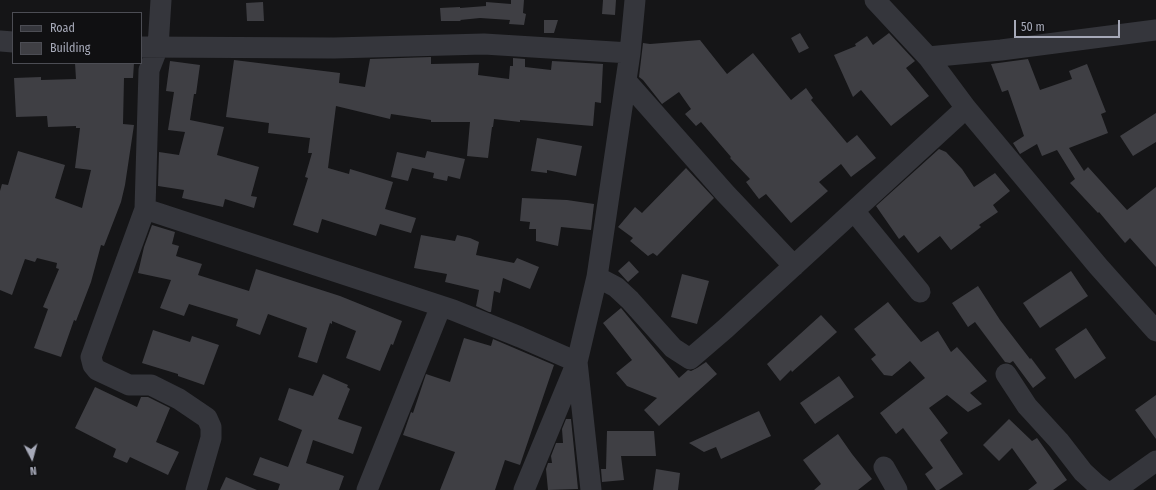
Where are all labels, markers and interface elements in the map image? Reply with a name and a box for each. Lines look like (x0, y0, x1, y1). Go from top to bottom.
legend (12, 12, 142, 64)
scale bar (1016, 12, 1122, 38)
text: 50 m (1021, 20, 1045, 34)
text: Road (50, 21, 75, 35)
text: Building (50, 41, 90, 55)
north arrow (12, 438, 52, 478)
text: N (29, 464, 37, 477)

